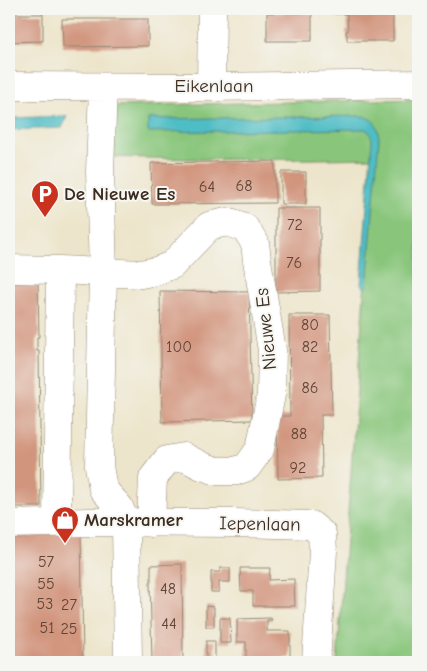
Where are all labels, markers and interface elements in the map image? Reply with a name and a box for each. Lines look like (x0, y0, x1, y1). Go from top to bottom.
street label: Eikenlaan (175, 75, 253, 97)
house number: 68 (236, 177, 252, 195)
house number: 64 (199, 178, 215, 196)
parking icon: De Nieuwe Es (30, 179, 60, 218)
place label: De Nieuwe Es (64, 183, 175, 205)
house number: 72 (287, 216, 303, 234)
house number: 76 (286, 254, 302, 272)
street label: Nieuwe Es (251, 287, 281, 371)
house number: 80 (301, 316, 319, 334)
house number: 100 (166, 338, 192, 356)
house number: 82 (302, 338, 318, 356)
house number: 86 (302, 379, 318, 397)
house number: 88 (291, 425, 307, 443)
house number: 92 (290, 459, 306, 477)
shop icon: Marskramer (50, 505, 80, 544)
place label: Marskramer (84, 509, 183, 531)
street label: Iepenlaan (219, 512, 301, 536)
house number: 57 (38, 553, 55, 571)
house number: 55 (37, 575, 55, 593)
house number: 48 (160, 580, 176, 598)
house number: 53 (37, 595, 53, 613)
house number: 27 (61, 596, 77, 614)
house number: 44 (161, 615, 177, 633)
house number: 51 (39, 619, 55, 637)
house number: 25 (60, 620, 78, 638)

